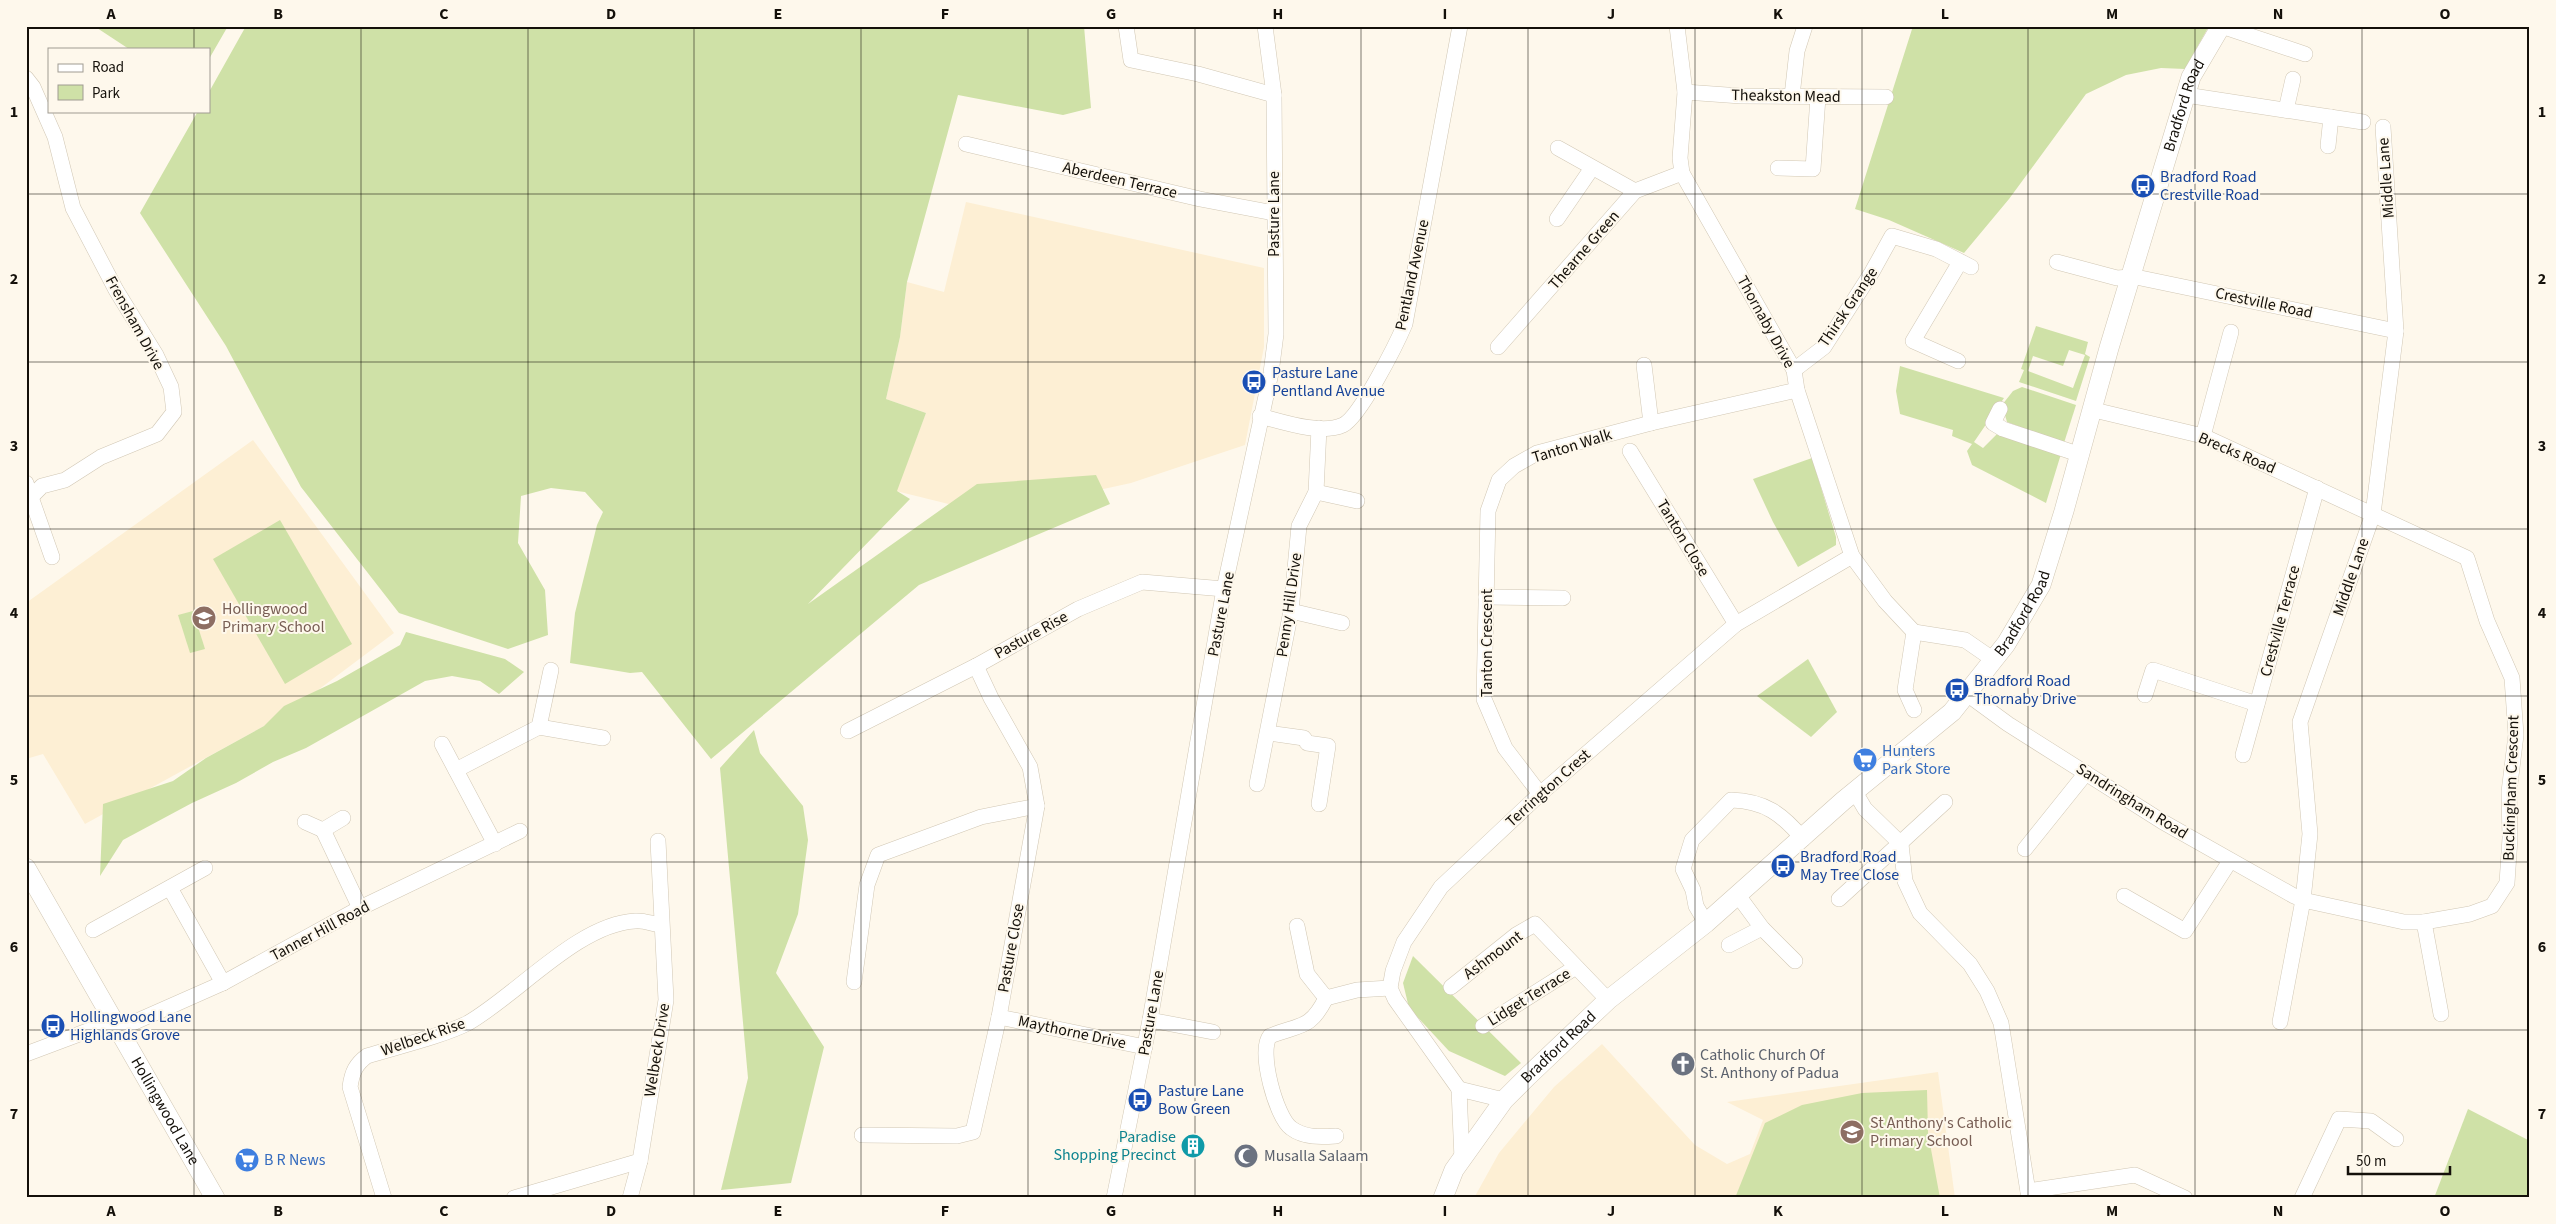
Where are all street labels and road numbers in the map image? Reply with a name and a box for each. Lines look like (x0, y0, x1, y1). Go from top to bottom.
street label: Bradford Road (2158, 55, 2210, 155)
street label: Theakston Mead (1731, 84, 1841, 108)
street label: Middle Lane (2372, 137, 2400, 219)
street label: Aberdeen Terrace (1061, 156, 1179, 204)
street label: Pasture Lane (1263, 171, 1285, 257)
street label: Thearne Green (1543, 206, 1625, 294)
street label: Pentland Avenue (1389, 217, 1435, 333)
street label: Thirsk Grange (1813, 263, 1883, 351)
street label: Frensham Drive (100, 272, 170, 374)
street label: Thornaby Drive (1732, 272, 1800, 372)
street label: Crestville Road (2213, 282, 2315, 324)
street label: Tanton Walk (1529, 423, 1615, 469)
street label: Brecks Road (2195, 427, 2279, 479)
street label: Tanton Close (1651, 495, 1715, 581)
street label: Middle Lane (2327, 535, 2375, 619)
street label: Penny Hill Drive (1271, 551, 1307, 659)
street label: Crestville Terrace (2255, 563, 2305, 679)
street label: Bradford Road (1989, 568, 2056, 661)
street label: Pasture Lane (1202, 570, 1240, 658)
street label: Tanton Crescent (1476, 588, 1498, 697)
street label: Pasture Rise (990, 606, 1072, 664)
street label: Buckingham Crescent (2497, 714, 2525, 861)
street label: Terrington Crest (1501, 744, 1596, 832)
street label: Sandringham Road (2072, 758, 2192, 844)
street label: Tanner Hill Road (266, 896, 374, 966)
street label: Pasture Close (992, 902, 1030, 994)
street label: Ashmount (1459, 925, 1528, 985)
street label: Lidget Terrace (1483, 963, 1575, 1031)
street label: Pasture Lane (1133, 969, 1169, 1057)
street label: Welbeck Drive (639, 1002, 675, 1098)
street label: Bradford Road (1516, 1006, 1601, 1088)
street label: Maythorne Drive (1016, 1010, 1128, 1054)
street label: Welbeck Rise (378, 1012, 468, 1062)
street label: Hollingwood Lane (125, 1053, 205, 1169)

